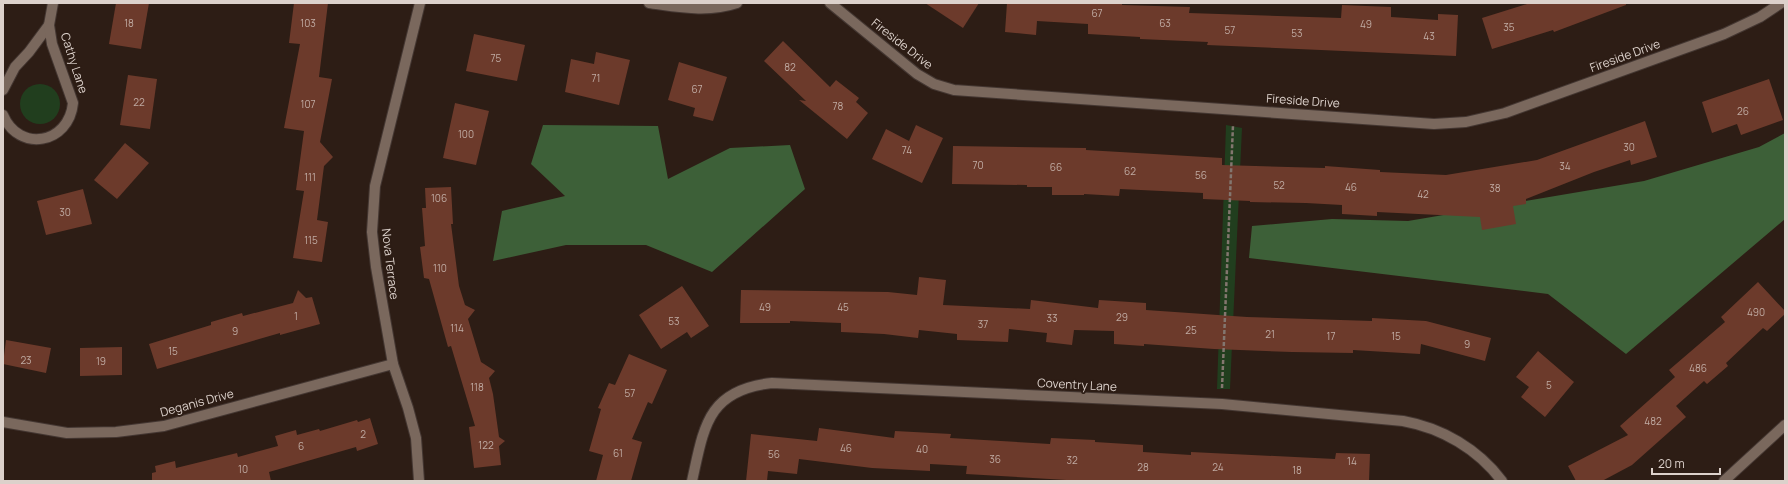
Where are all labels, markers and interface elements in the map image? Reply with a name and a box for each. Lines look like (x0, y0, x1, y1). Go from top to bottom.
house number: 67 (1091, 6, 1103, 20)
street label: Fireside Drive (868, 14, 937, 73)
house number: 18 (124, 16, 134, 30)
house number: 103 (300, 16, 316, 30)
house number: 63 (1159, 16, 1171, 30)
house number: 49 (1360, 17, 1372, 31)
house number: 35 (1503, 20, 1515, 34)
house number: 57 (1225, 23, 1235, 37)
house number: 53 (1291, 26, 1303, 40)
house number: 43 (1423, 29, 1435, 43)
street label: Cathy Lane (57, 30, 92, 95)
street label: Fireside Drive (1587, 35, 1662, 76)
house number: 75 (491, 51, 502, 65)
house number: 82 (784, 60, 796, 74)
house number: 71 (592, 71, 600, 85)
house number: 67 (691, 82, 703, 96)
street label: Fireside Drive (1266, 89, 1340, 112)
house number: 22 (133, 95, 145, 109)
house number: 107 (300, 97, 316, 111)
house number: 78 (833, 99, 844, 113)
house number: 26 (1737, 104, 1749, 118)
house number: 100 (458, 127, 474, 141)
house number: 30 (1623, 140, 1635, 154)
house number: 74 (902, 143, 912, 157)
house number: 70 (972, 158, 984, 172)
house number: 34 (1559, 159, 1571, 173)
house number: 66 (1050, 160, 1062, 174)
house number: 62 (1124, 164, 1136, 178)
house number: 56 (1195, 168, 1207, 182)
house number: 111 (304, 170, 316, 184)
house number: 52 (1273, 178, 1285, 192)
house number: 46 (1345, 180, 1357, 194)
house number: 38 (1489, 181, 1501, 195)
house number: 42 (1417, 187, 1429, 201)
house number: 106 (431, 191, 447, 205)
house number: 30 (59, 205, 71, 219)
street label: Nova Terrace (378, 227, 403, 301)
house number: 115 (304, 233, 318, 247)
house number: 110 (433, 261, 447, 275)
house number: 49 (759, 300, 771, 314)
house number: 45 (837, 300, 849, 314)
house number: 490 (1747, 305, 1765, 319)
house number: 1 (294, 309, 298, 323)
house number: 29 (1116, 310, 1128, 324)
house number: 33 (1046, 311, 1058, 325)
house number: 53 (668, 314, 680, 328)
house number: 37 (978, 317, 988, 331)
house number: 114 (450, 321, 464, 335)
house number: 25 (1185, 323, 1197, 337)
house number: 9 (232, 324, 238, 338)
house number: 21 (1265, 327, 1275, 341)
house number: 17 (1327, 329, 1335, 343)
house number: 15 (1391, 329, 1401, 343)
house number: 9 (1464, 337, 1470, 351)
house number: 15 (168, 344, 178, 358)
house number: 23 (20, 353, 32, 367)
house number: 19 (96, 354, 106, 368)
house number: 486 (1689, 361, 1707, 375)
street label: Coventry Lane (1037, 374, 1117, 395)
house number: 5 (1546, 378, 1552, 392)
house number: 118 (470, 380, 484, 394)
street label: Deganis Drive (158, 385, 236, 421)
house number: 57 (625, 386, 635, 400)
house number: 482 (1644, 414, 1662, 428)
house number: 2 (360, 427, 366, 441)
house number: 122 (478, 438, 494, 452)
house number: 6 (298, 439, 304, 453)
house number: 46 (840, 441, 852, 455)
house number: 40 (916, 442, 928, 456)
house number: 61 (613, 446, 623, 460)
house number: 56 (768, 447, 780, 461)
scale bar (1652, 450, 1720, 476)
house number: 36 (989, 452, 1001, 466)
house number: 32 (1066, 453, 1078, 467)
house number: 14 (1347, 454, 1357, 468)
text: 20 m (1658, 455, 1685, 472)
house number: 28 (1137, 460, 1149, 474)
house number: 24 (1212, 460, 1224, 474)
house number: 10 (238, 462, 248, 476)
house number: 18 (1292, 463, 1302, 477)

